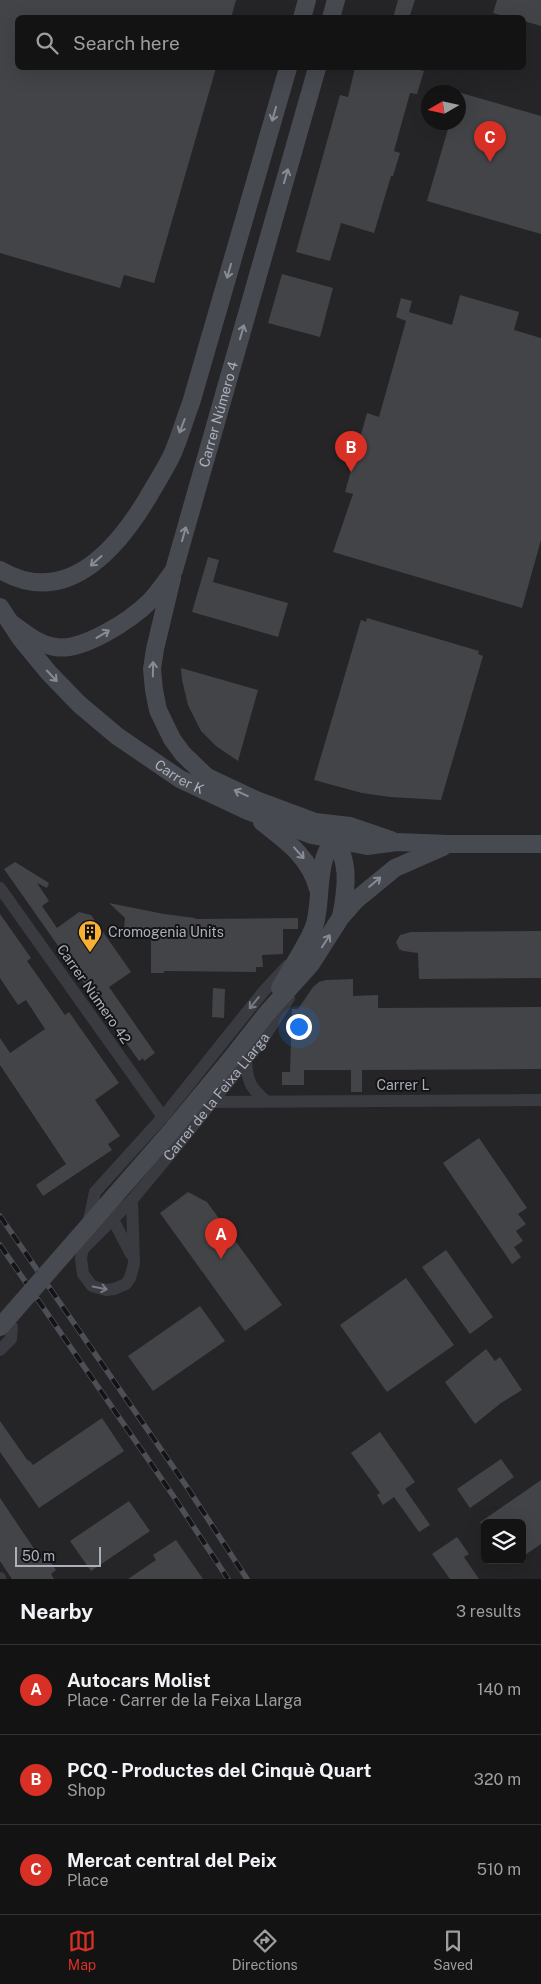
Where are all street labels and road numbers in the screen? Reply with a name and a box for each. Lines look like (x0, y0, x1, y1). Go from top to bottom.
street label: Carrer Número 4 (196, 359, 241, 469)
street label: Carrer K (152, 756, 207, 797)
street label: Carrer Número 42 (54, 941, 134, 1047)
street label: Carrer de la Feixa Llarga (160, 1030, 273, 1164)
street label: Carrer L (376, 1077, 430, 1093)

